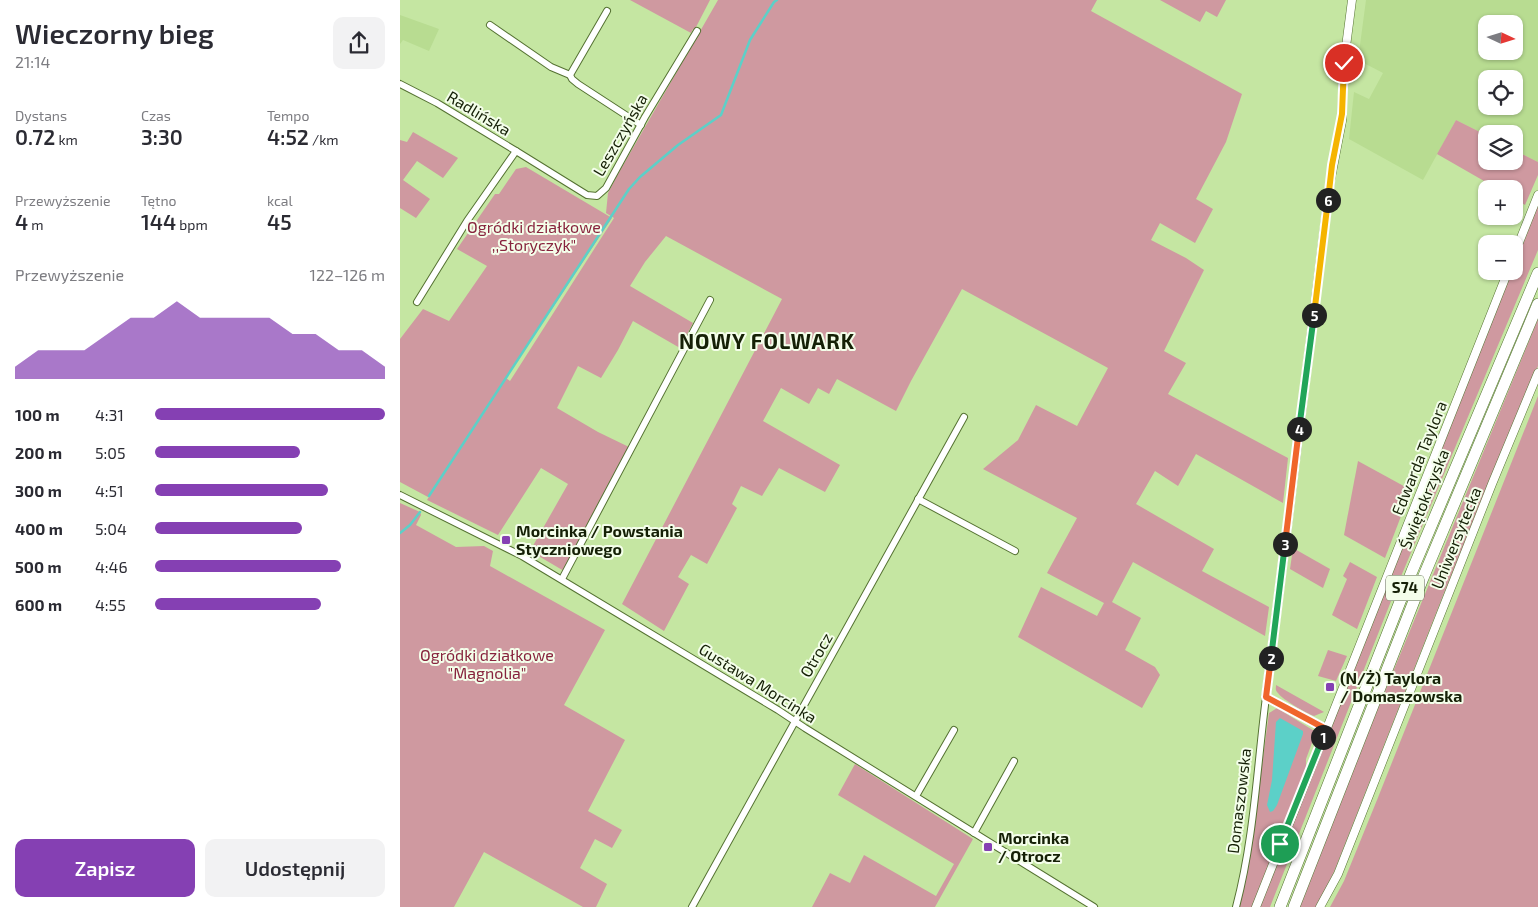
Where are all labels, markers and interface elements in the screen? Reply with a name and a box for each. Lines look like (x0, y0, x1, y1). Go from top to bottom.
north arrow (1478, 15, 1522, 60)
map controls (1478, 15, 1523, 280)
text: Wieczorny bieg (15, 16, 214, 50)
button: share (333, 17, 385, 69)
pin (1323, 42, 1365, 84)
icon: check (1330, 49, 1358, 77)
text: 21:14 (15, 52, 50, 71)
button: locate (1478, 70, 1523, 115)
street label: Radlińska (444, 86, 515, 139)
street label: Leszczyńska (588, 90, 651, 179)
text: Dystans (15, 107, 67, 124)
text: Czas (141, 107, 171, 124)
text: Tempo (267, 107, 309, 124)
text: 0.72 (15, 124, 55, 149)
text: 3:30 (141, 124, 183, 149)
text: 4:52 (267, 124, 309, 149)
button: layers (1478, 125, 1523, 170)
text: km (55, 131, 78, 148)
text: /km (309, 131, 339, 148)
button: + (1478, 180, 1523, 225)
pin: 6 (1316, 188, 1340, 212)
text: Przewyższenie (15, 192, 110, 209)
text: Tętno (141, 192, 177, 209)
text: kcal (267, 192, 293, 209)
text: 6 (1324, 192, 1333, 209)
text: 4 (15, 209, 28, 234)
text: 144 (141, 209, 176, 234)
text: 45 (267, 209, 292, 234)
text: m (28, 216, 44, 233)
text: bpm (176, 216, 208, 233)
park label: Ogródki działkowe ,,Storyczyk" (467, 217, 601, 254)
button: − (1478, 235, 1523, 280)
text: Przewyższenie (15, 265, 124, 284)
text: 122–126 m (310, 265, 385, 284)
pin: 5 (1302, 302, 1326, 328)
text: 5 (1311, 307, 1318, 324)
district label: NOWY FOLWARK (679, 328, 855, 353)
street label: Edwarda Taylora (1387, 398, 1450, 518)
text: 100 m (15, 405, 60, 424)
text: 4:31 (95, 405, 124, 424)
pin: 4 (1286, 416, 1312, 442)
text: 4 (1295, 421, 1304, 438)
text: 200 m (15, 443, 62, 462)
text: 5:05 (95, 443, 126, 462)
street label: Świętokrzyska (1395, 446, 1452, 552)
text: 300 m (15, 481, 62, 500)
text: 4:51 (95, 481, 124, 500)
street label: Uniwersytecka (1426, 484, 1485, 591)
text: 400 m (15, 519, 63, 538)
text: 5:04 (95, 519, 127, 538)
place label: Morcinka / Powstania Styczniowego (516, 521, 683, 559)
pin: 3 (1272, 532, 1298, 556)
marker: Morcinka / Powstania Styczniowego (500, 534, 512, 546)
text: 3 (1282, 536, 1289, 553)
text: 500 m (15, 557, 62, 576)
text: 4:46 (95, 557, 128, 576)
road number: S74 (1386, 576, 1424, 600)
text: 600 m (15, 595, 62, 614)
text: 4:55 (95, 595, 126, 614)
street label: Otrocz (795, 629, 836, 680)
street label: Gustawa Morcinka (696, 639, 821, 726)
park label: Ogródki działkowe "Magnolia" (420, 645, 554, 682)
pin: 2 (1258, 646, 1284, 670)
text: 2 (1267, 650, 1276, 667)
place label: (N/Ż) Taylora / Domaszowska (1340, 668, 1462, 705)
marker: (N/Ż) Taylora / Domaszowska (1324, 681, 1336, 693)
pin: 1 (1310, 724, 1336, 750)
text: 1 (1320, 729, 1327, 746)
street label: Domaszowska (1223, 747, 1254, 855)
pin (1259, 823, 1301, 865)
place label: Morcinka / Otrocz (998, 828, 1069, 865)
icon: arrive (1266, 830, 1294, 858)
button: Zapisz (15, 839, 195, 897)
button: Udostępnij (205, 839, 385, 897)
marker: Morcinka / Otrocz (982, 841, 994, 853)

